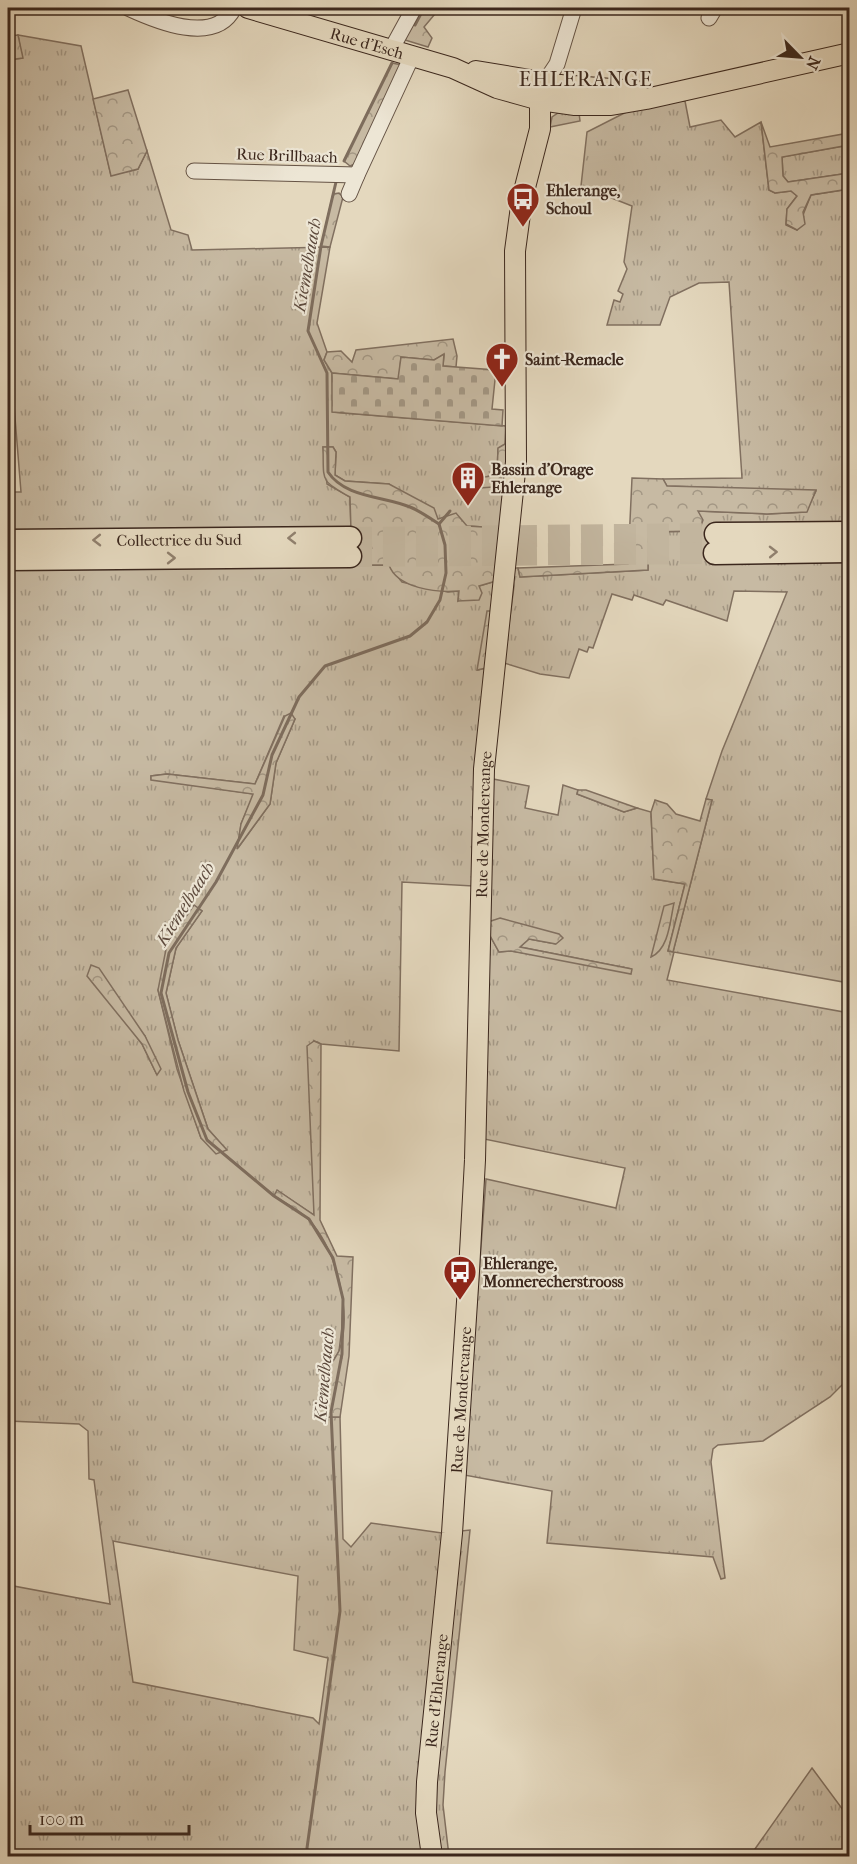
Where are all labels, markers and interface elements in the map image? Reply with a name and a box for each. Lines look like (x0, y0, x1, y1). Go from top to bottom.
street label: Rue d'Esch (328, 24, 406, 63)
north arrow (770, 27, 830, 87)
text: N (802, 54, 824, 73)
district label: EHLERANGE (519, 68, 653, 91)
street label: Rue Brillbaach (236, 144, 338, 167)
bus stop icon: Ehlerange, Schoul (505, 181, 541, 228)
place label: Ehlerange, Schoul (546, 181, 620, 218)
water label: Kiemelbaach (289, 217, 326, 315)
church icon: Saint-Remacle (484, 341, 520, 388)
place label: Saint-Remacle (525, 350, 624, 369)
building icon: Bassin d'Orage Ehlerange (450, 460, 486, 507)
place label: Bassin d'Orage Ehlerange (491, 460, 594, 498)
street label: Collectrice du Sud (116, 530, 242, 550)
one-way arrow (287, 532, 296, 544)
one-way arrow (92, 534, 101, 546)
one-way arrow (769, 546, 778, 558)
one-way arrow (166, 552, 175, 564)
street label: Rue de Mondercange (472, 750, 496, 898)
water label: Kiemelbaach (150, 859, 219, 952)
bus stop icon: Ehlerange, Monnerecherstrooss (442, 1254, 478, 1301)
place label: Ehlerange, Monnerecherstrooss (482, 1254, 624, 1291)
street label: Rue de Mondercange (447, 1326, 475, 1474)
water label: Kiemelbaach (310, 1327, 339, 1425)
street label: Rue d'Ehlerange (421, 1633, 452, 1749)
scale bar (30, 1798, 189, 1836)
text: 100 m (39, 1809, 84, 1830)

